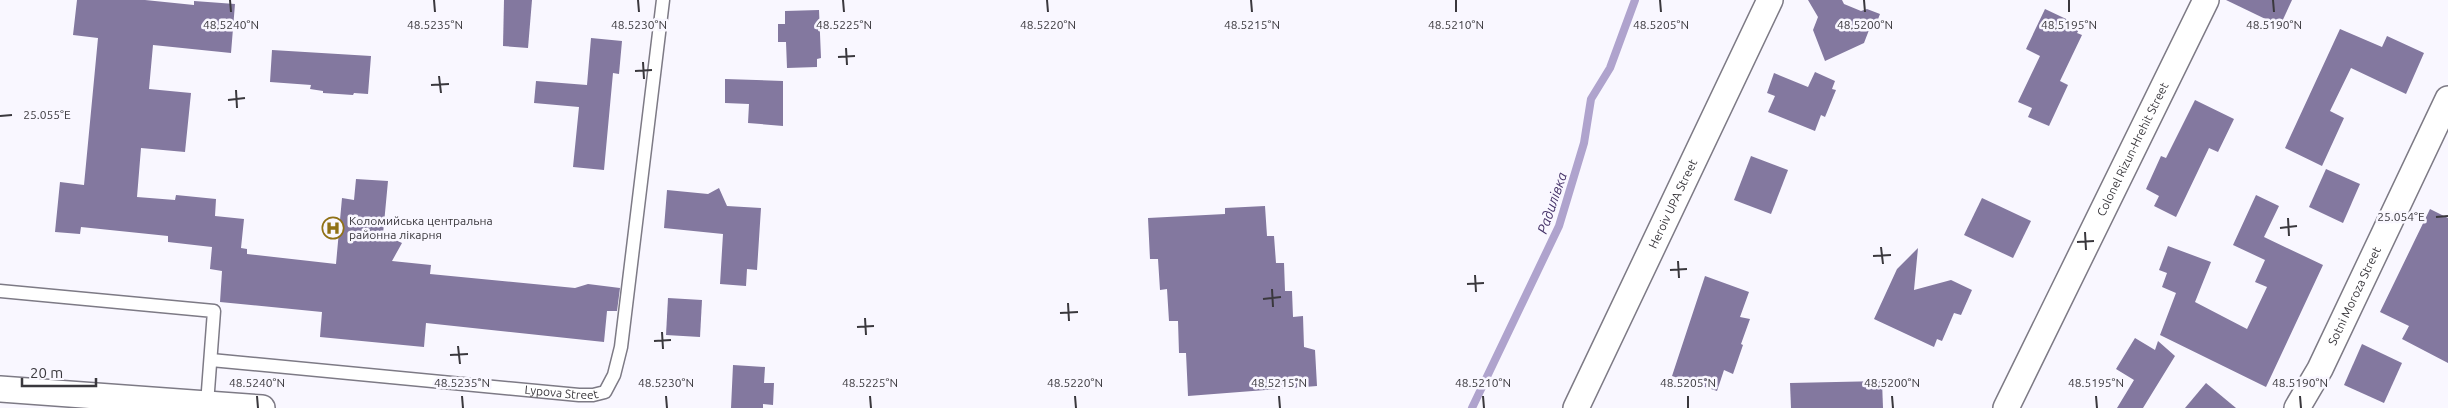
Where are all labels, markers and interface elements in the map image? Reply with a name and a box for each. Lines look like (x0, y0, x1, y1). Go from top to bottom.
text: 48.5240°N (203, 18, 259, 31)
text: 48.5235°N (407, 18, 463, 31)
text: 48.5230°N (611, 18, 667, 31)
text: 48.5225°N (816, 18, 872, 31)
text: 48.5220°N (1020, 18, 1076, 31)
text: 48.5215°N (1224, 18, 1280, 31)
text: 48.5210°N (1428, 18, 1484, 31)
text: 48.5205°N (1633, 18, 1689, 31)
text: 48.5200°N (1837, 18, 1893, 31)
text: 48.5195°N (2041, 18, 2097, 31)
text: 48.5190°N (2246, 18, 2302, 31)
street label: Colonel Rizun-Hrehit Street (2094, 80, 2171, 218)
text: 25.055°E (23, 108, 71, 121)
street label: Heroiv UPA Street (1646, 157, 1699, 250)
water label: Радилівка (1534, 170, 1570, 236)
text: 25.054°E (2377, 210, 2425, 223)
place label: Коломийська центральна районна лікарня (349, 214, 493, 241)
hospital icon: Коломийська центральна районна лікарня (321, 216, 345, 240)
street label: Sotni Moroza Street (2325, 244, 2383, 347)
scale bar (22, 356, 96, 388)
text: 20 m (30, 364, 63, 381)
text: 48.5240°N (229, 376, 285, 389)
text: 48.5235°N (434, 376, 490, 389)
text: 48.5230°N (638, 376, 694, 389)
text: 48.5225°N (842, 376, 898, 389)
text: 48.5220°N (1047, 376, 1103, 389)
text: 48.5215°N (1251, 376, 1307, 389)
text: 48.5210°N (1455, 376, 1511, 389)
text: 48.5205°N (1660, 376, 1716, 389)
text: 48.5200°N (1864, 376, 1920, 389)
text: 48.5195°N (2068, 376, 2124, 389)
text: 48.5190°N (2272, 376, 2328, 389)
street label: Lypova Street (524, 383, 600, 401)

